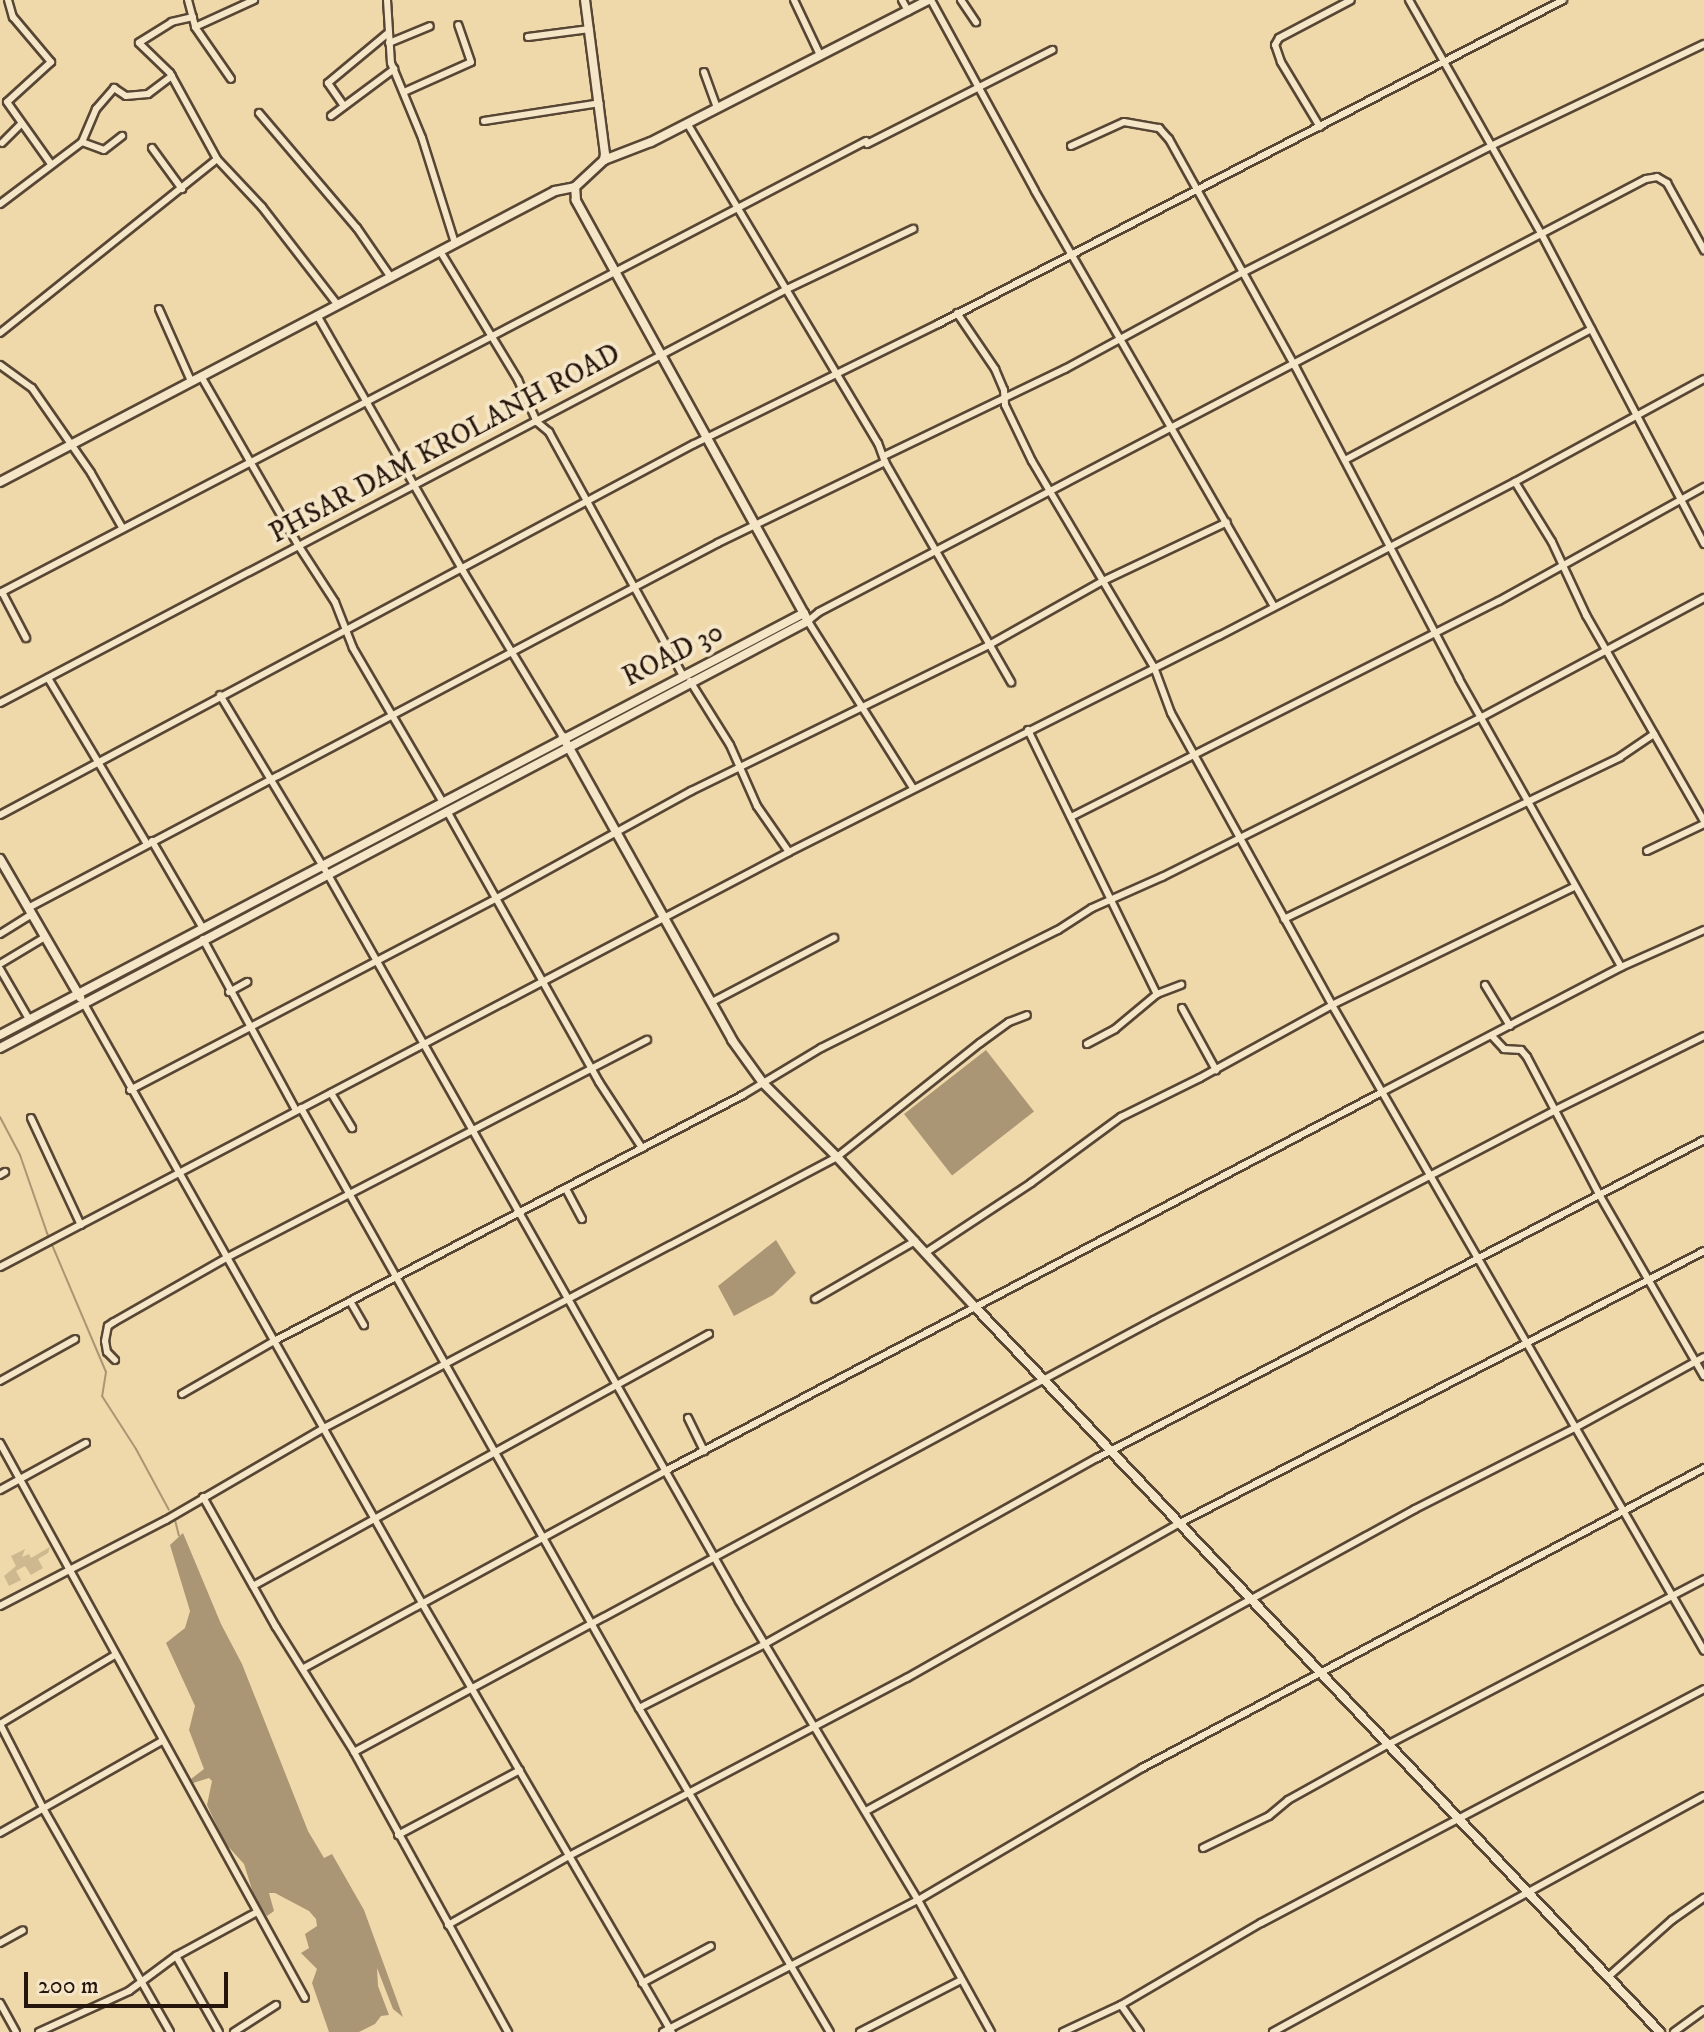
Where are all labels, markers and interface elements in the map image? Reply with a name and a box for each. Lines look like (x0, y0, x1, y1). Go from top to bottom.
street label: PHSAR DAM KROLANH ROAD (264, 337, 626, 551)
street label: ROAD 30 (617, 615, 729, 695)
scale bar (28, 1956, 232, 2006)
text: 200 m (38, 1971, 99, 2001)

